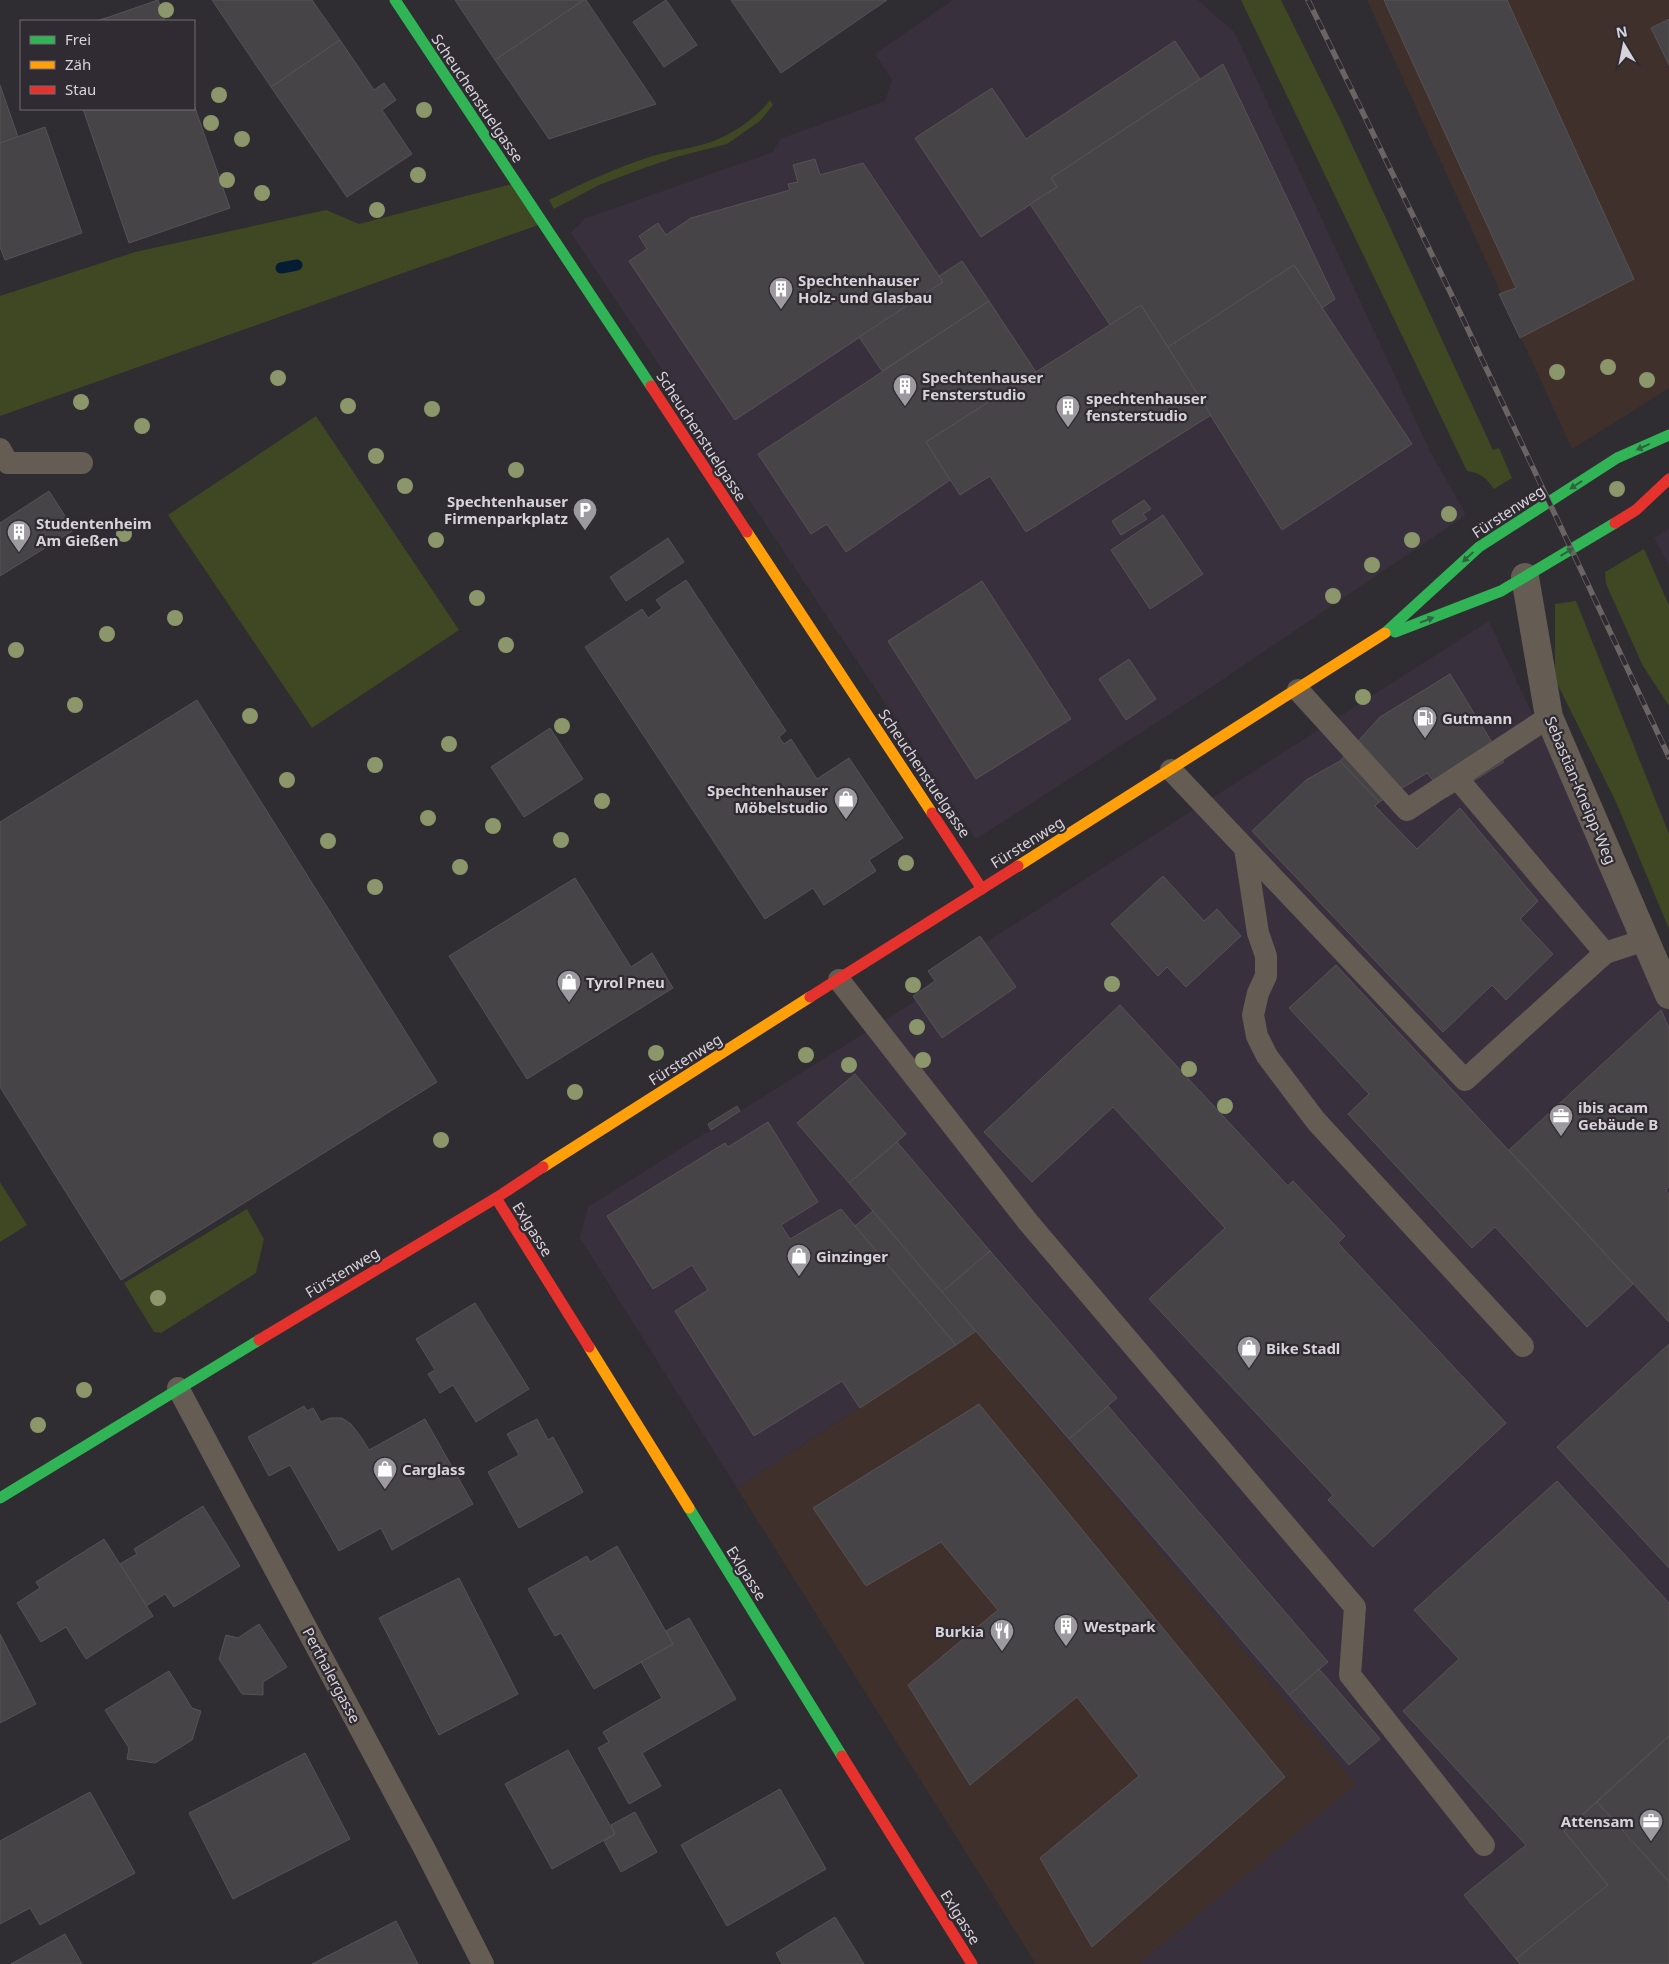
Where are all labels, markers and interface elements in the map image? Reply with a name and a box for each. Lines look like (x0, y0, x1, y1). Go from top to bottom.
legend (20, 20, 195, 110)
north arrow (1599, 20, 1649, 70)
text: N (1614, 21, 1629, 42)
text: Frei (65, 29, 91, 49)
street label: Scheuchenstuelgasse (427, 30, 529, 166)
text: Zäh (65, 54, 91, 74)
text: Stau (65, 79, 96, 99)
place label: Spechtenhauser Holz- und Glasbau (798, 270, 932, 307)
building icon: Spechtenhauser Holz- und Glasbau (768, 276, 794, 310)
street label: Scheuchenstuelgasse (652, 367, 752, 505)
place label: Spechtenhauser Fensterstudio (922, 367, 1043, 404)
building icon: Spechtenhauser Fensterstudio (892, 373, 918, 407)
place label: spechtenhauser fensterstudio (1086, 388, 1207, 425)
building icon: spechtenhauser fensterstudio (1055, 394, 1081, 428)
one-way arrow (1636, 443, 1650, 451)
street label: Fürstenweg (1468, 480, 1548, 542)
one-way arrow (1570, 480, 1583, 489)
place label: Spechtenhauser Firmenparkplatz (444, 491, 568, 528)
parking icon: Spechtenhauser Firmenparkplatz (572, 497, 598, 531)
place label: Studentenheim Am Gießen (36, 513, 152, 550)
building icon: Studentenheim Am Gießen (6, 519, 32, 553)
one-way arrow (1560, 547, 1573, 556)
one-way arrow (1463, 551, 1475, 563)
one-way arrow (1420, 615, 1434, 623)
street label: Scheuchenstuelgasse (874, 705, 976, 841)
fuel station icon: Gutmann (1412, 705, 1438, 739)
place label: Gutmann (1442, 708, 1512, 728)
street label: Sebastian-Kneipp-Weg (1541, 713, 1621, 867)
place label: Spechtenhauser Möbelstudio (707, 780, 828, 817)
shop icon: Spechtenhauser Möbelstudio (833, 786, 859, 820)
street label: Fürstenweg (986, 812, 1068, 872)
shop icon: Tyrol Pneu (556, 969, 582, 1003)
place label: Tyrol Pneu (586, 972, 665, 992)
street label: Fürstenweg (644, 1029, 726, 1089)
place label: ibis acam Gebäude B (1578, 1097, 1658, 1134)
office icon: ibis acam Gebäude B (1548, 1103, 1574, 1137)
street label: Exlgasse (508, 1198, 558, 1260)
street label: Fürstenweg (301, 1242, 383, 1302)
shop icon: Ginzinger (786, 1243, 812, 1277)
place label: Ginzinger (816, 1246, 888, 1266)
shop icon: Bike Stadl (1236, 1335, 1262, 1369)
place label: Bike Stadl (1266, 1338, 1340, 1358)
shop icon: Carglass (372, 1456, 398, 1490)
place label: Carglass (402, 1459, 465, 1479)
street label: Exlgasse (722, 1542, 772, 1604)
building icon: Westpark (1053, 1613, 1079, 1647)
place label: Westpark (1084, 1616, 1156, 1636)
restaurant icon: Burkia (989, 1618, 1015, 1652)
place label: Burkia (935, 1621, 984, 1641)
street label: Perthalergasse (298, 1624, 366, 1726)
office icon: Attensam (1638, 1808, 1664, 1842)
place label: Attensam (1561, 1811, 1634, 1831)
street label: Exlgasse (936, 1886, 986, 1948)

